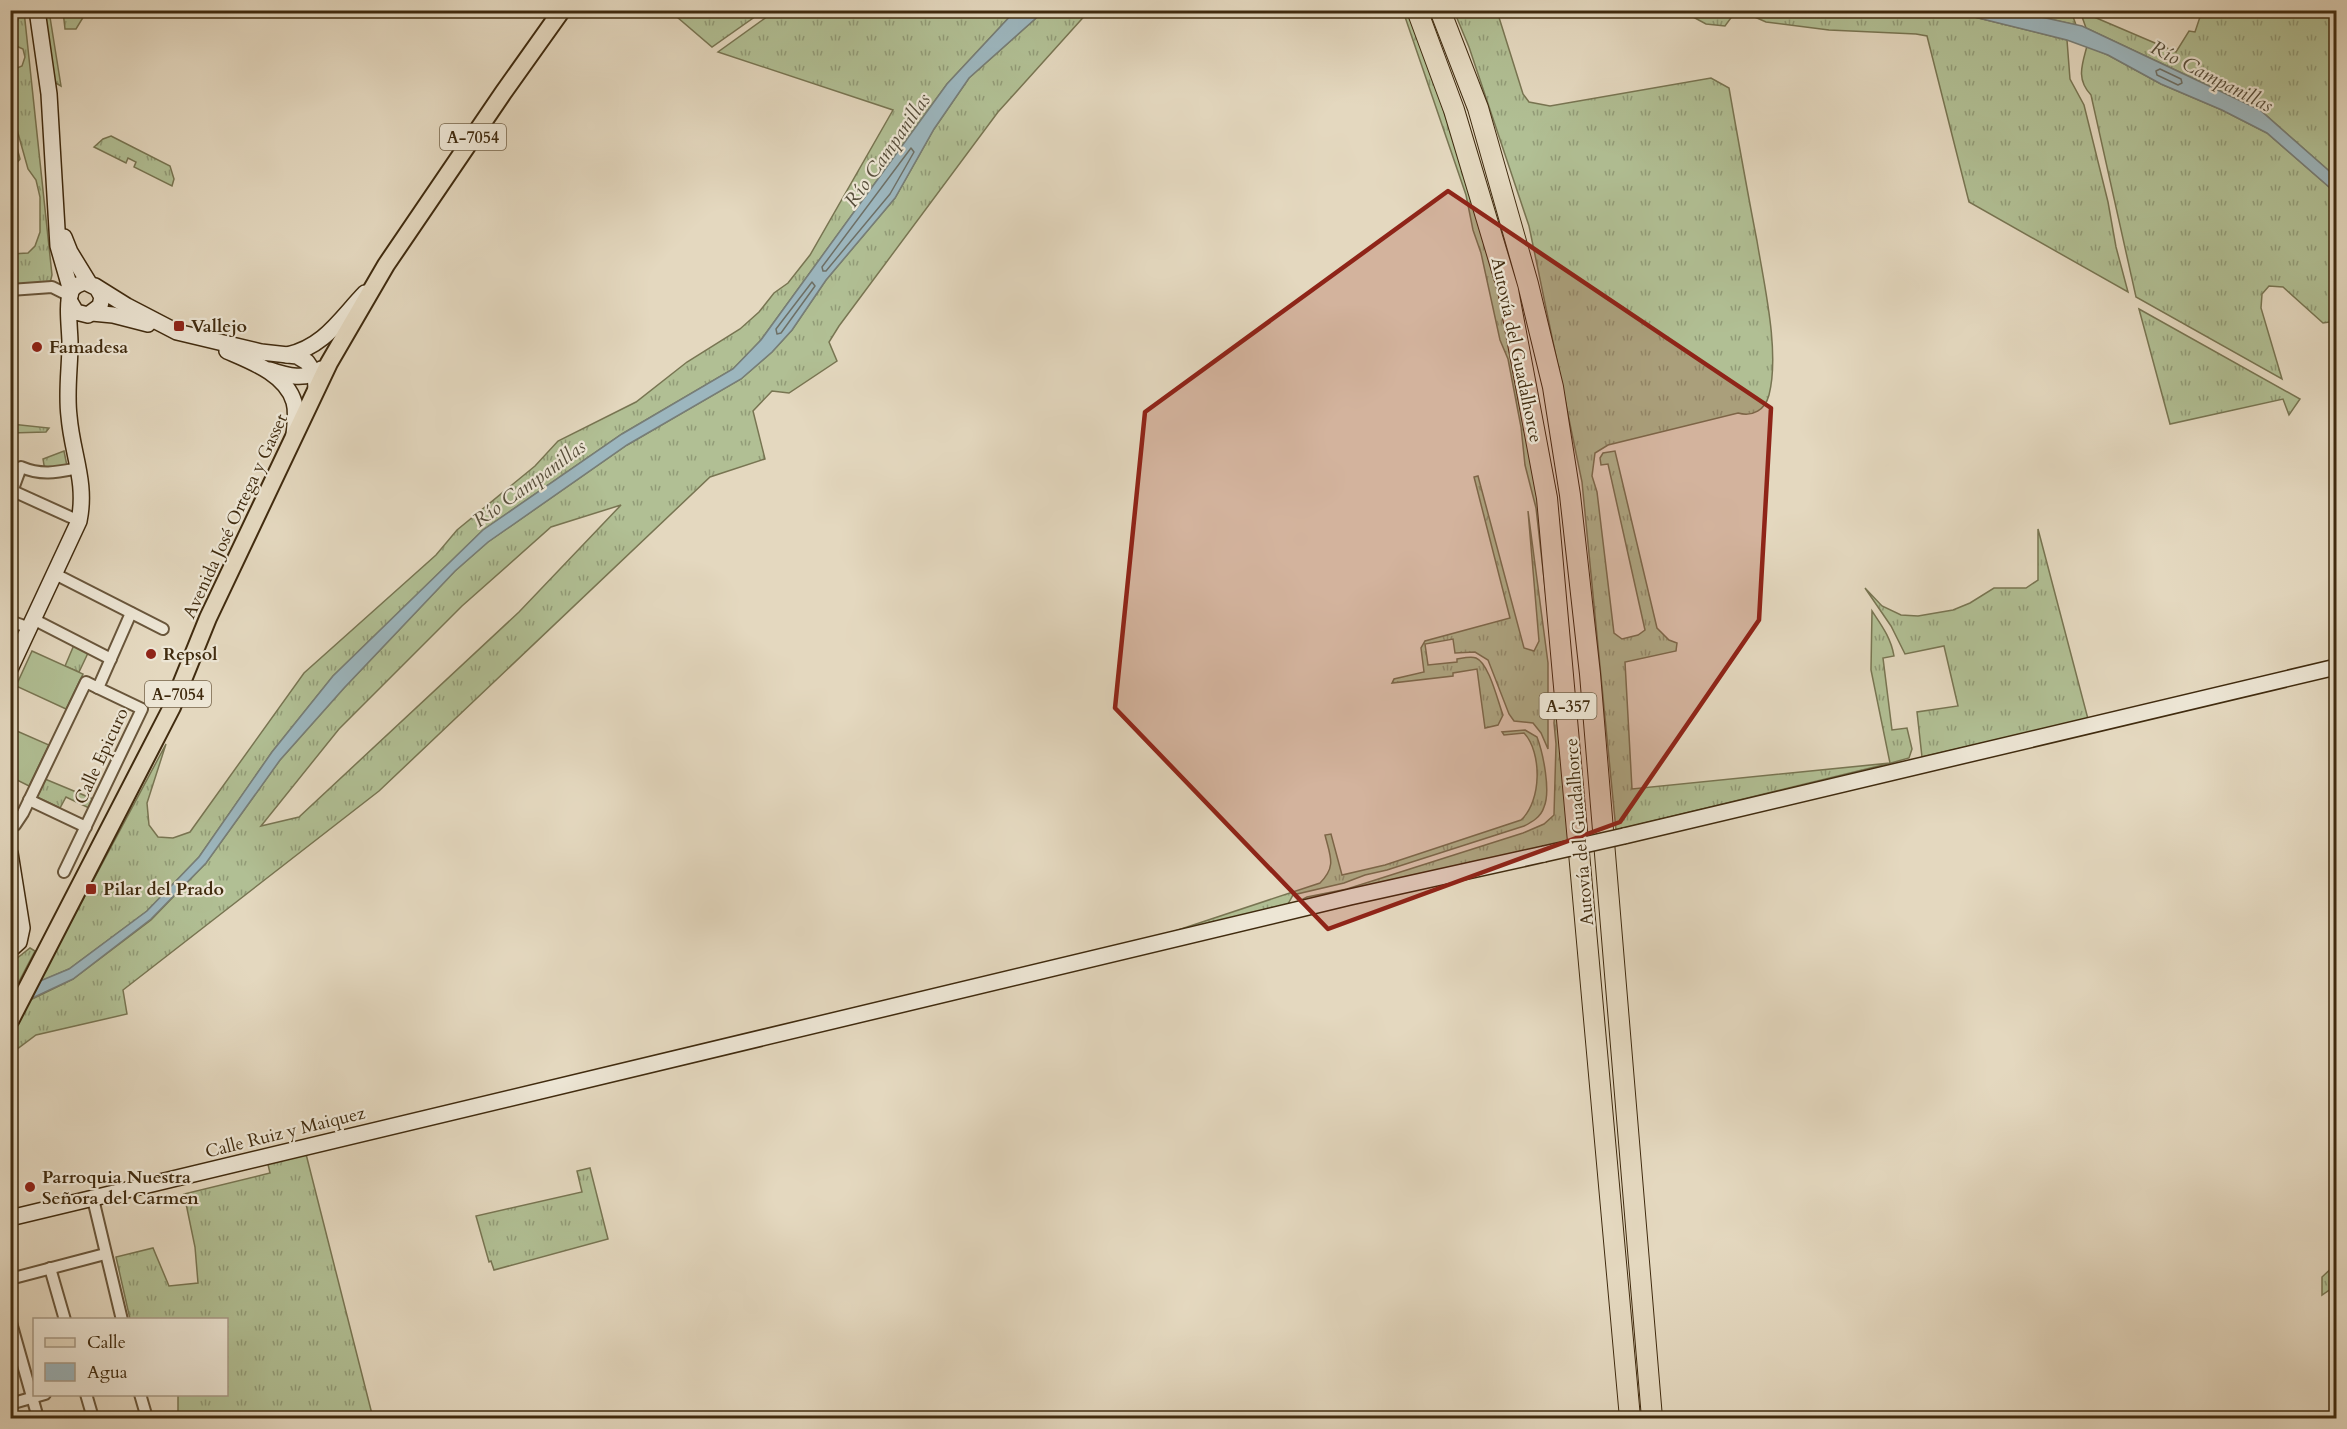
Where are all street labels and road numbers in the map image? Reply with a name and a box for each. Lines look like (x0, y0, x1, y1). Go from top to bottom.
road number: A-7054 (440, 124, 506, 150)
street label: Autovía del Guadalhorce (1485, 255, 1548, 445)
street label: Avenida José Ortega y Gasset (177, 409, 294, 623)
road number: A-7054 (145, 681, 211, 707)
road number: A-357 (1540, 693, 1596, 719)
street label: Calle Epicuro (68, 704, 135, 809)
street label: Autovía del Guadalhorce (1559, 737, 1600, 927)
street label: Calle Ruiz y Maiquez (203, 1101, 368, 1164)

